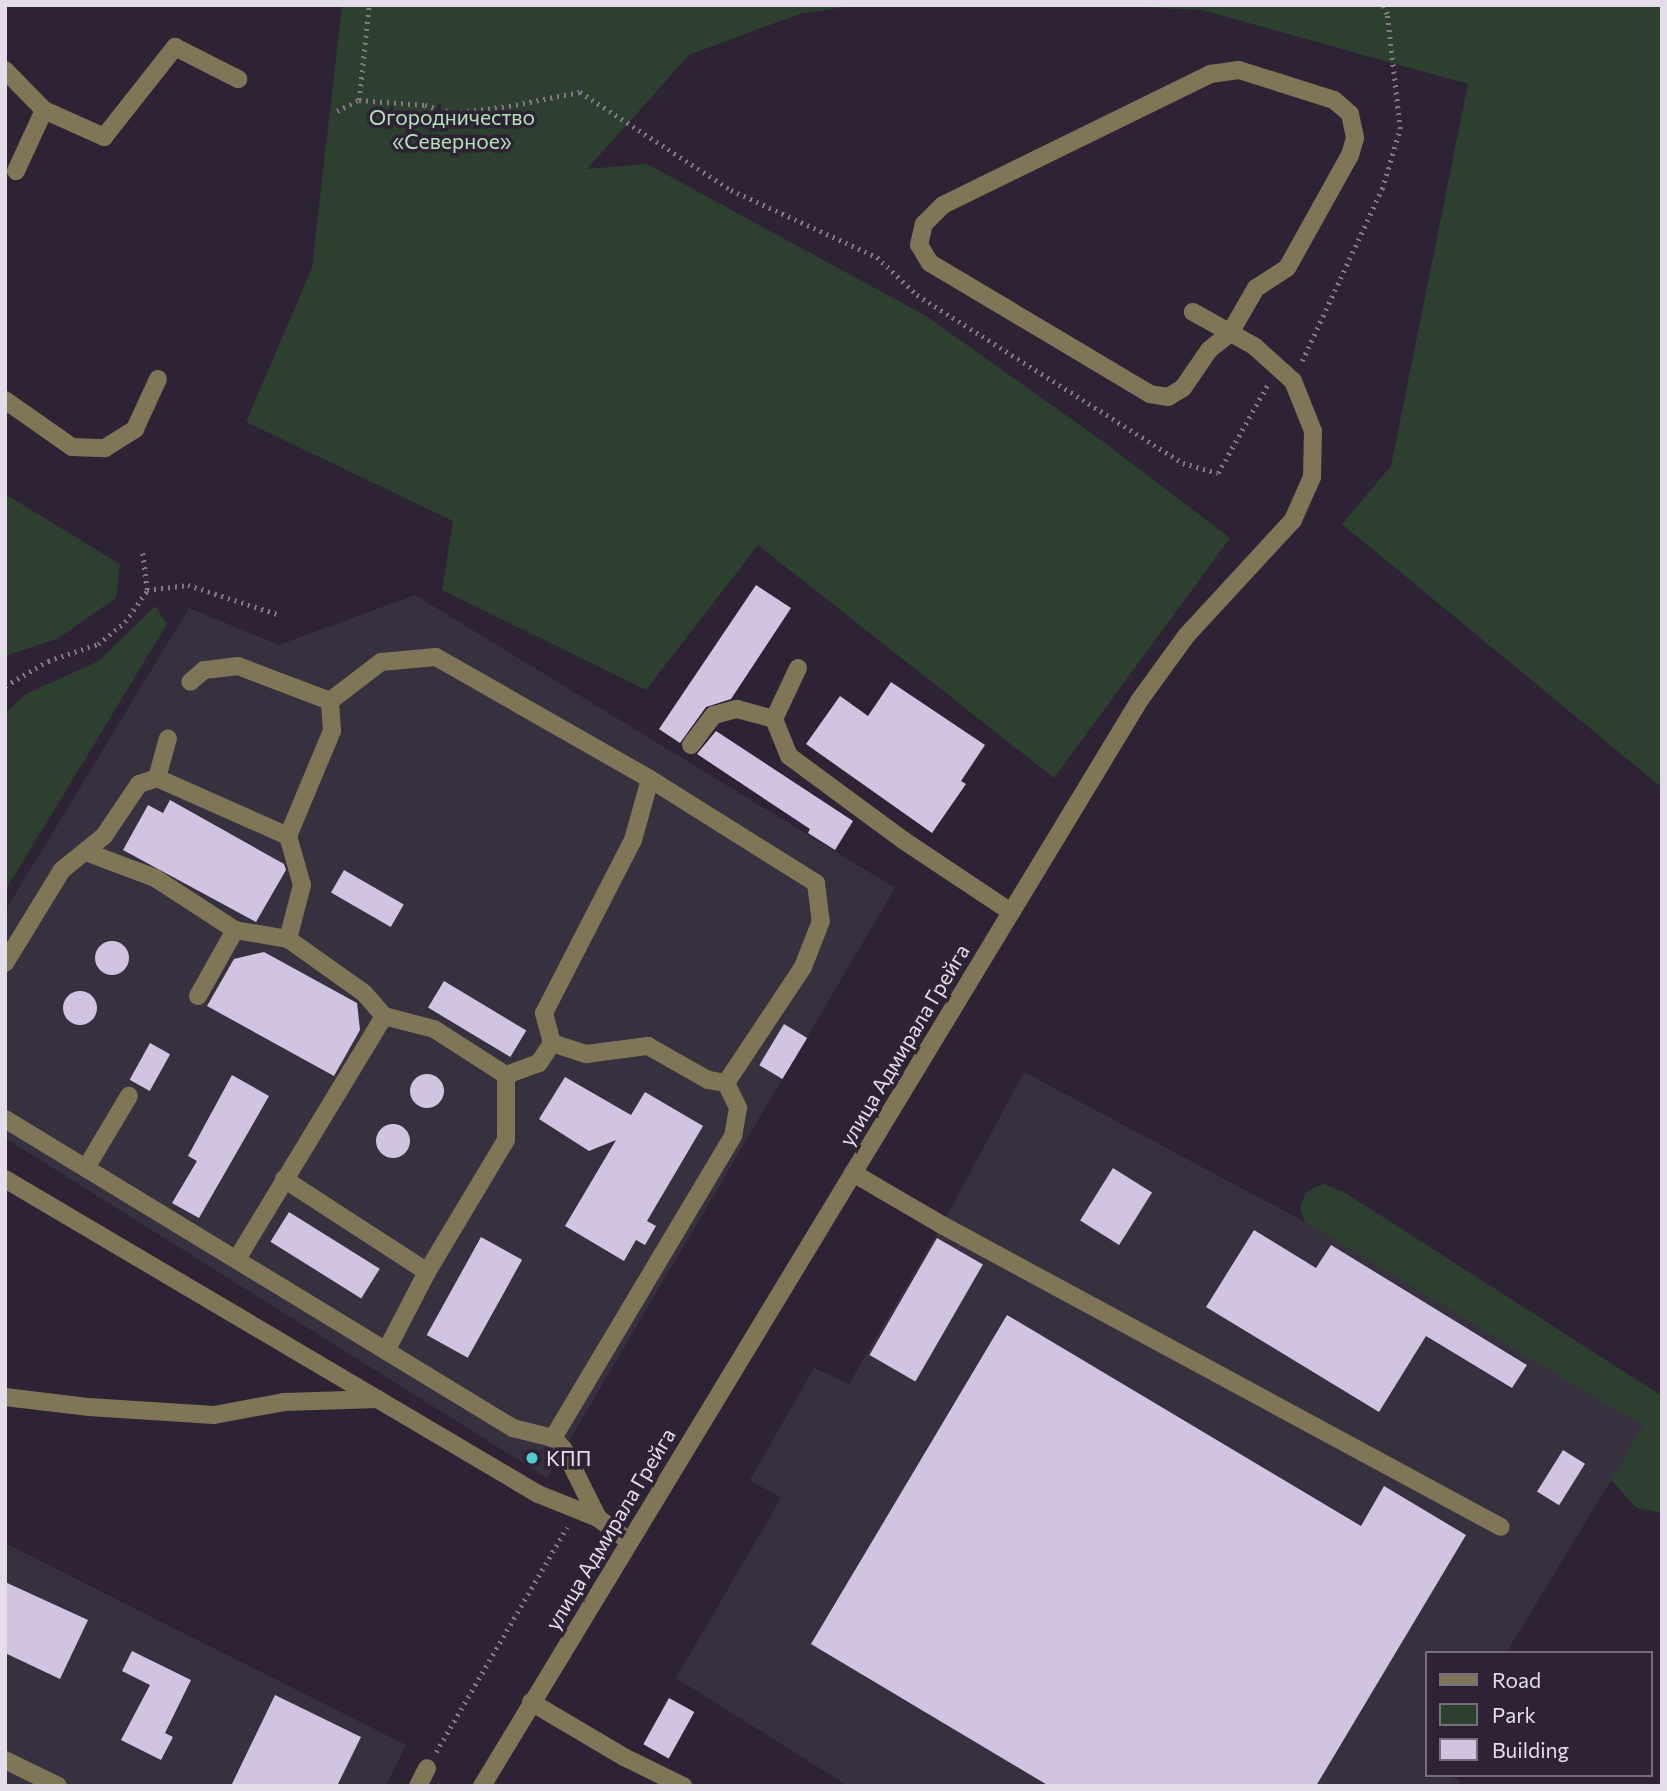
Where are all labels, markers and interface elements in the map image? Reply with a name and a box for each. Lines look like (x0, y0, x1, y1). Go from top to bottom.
park label: Огородничество «Северное» (369, 104, 535, 154)
street label: улица Адмирала Грейга (834, 939, 974, 1151)
street label: улица Адмирала Грейга (540, 1423, 680, 1635)
place label: КПП (546, 1445, 591, 1471)
marker: КПП (524, 1450, 540, 1466)
legend (1426, 1651, 1653, 1777)
text: Road (1492, 1667, 1541, 1692)
text: Park (1492, 1702, 1536, 1727)
text: Building (1492, 1737, 1569, 1762)

